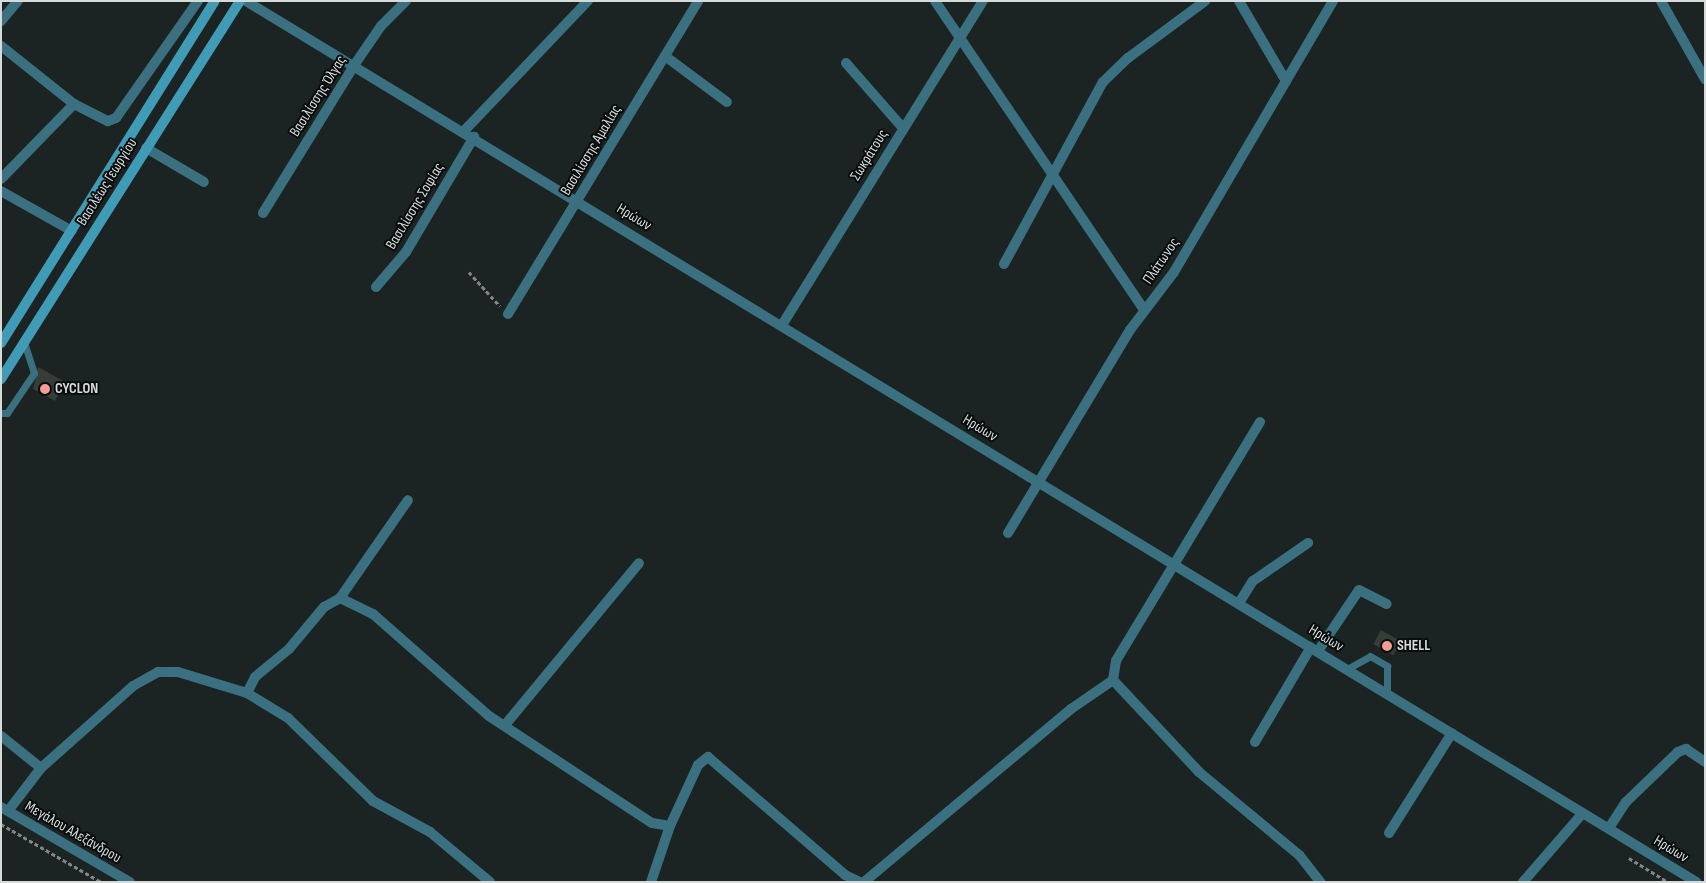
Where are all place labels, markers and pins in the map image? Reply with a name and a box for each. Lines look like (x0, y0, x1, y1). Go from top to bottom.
place label: CYCLON (55, 380, 98, 398)
marker: CYCLON (39, 383, 51, 395)
place label: SHELL (1397, 637, 1430, 655)
marker: SHELL (1381, 640, 1393, 652)

